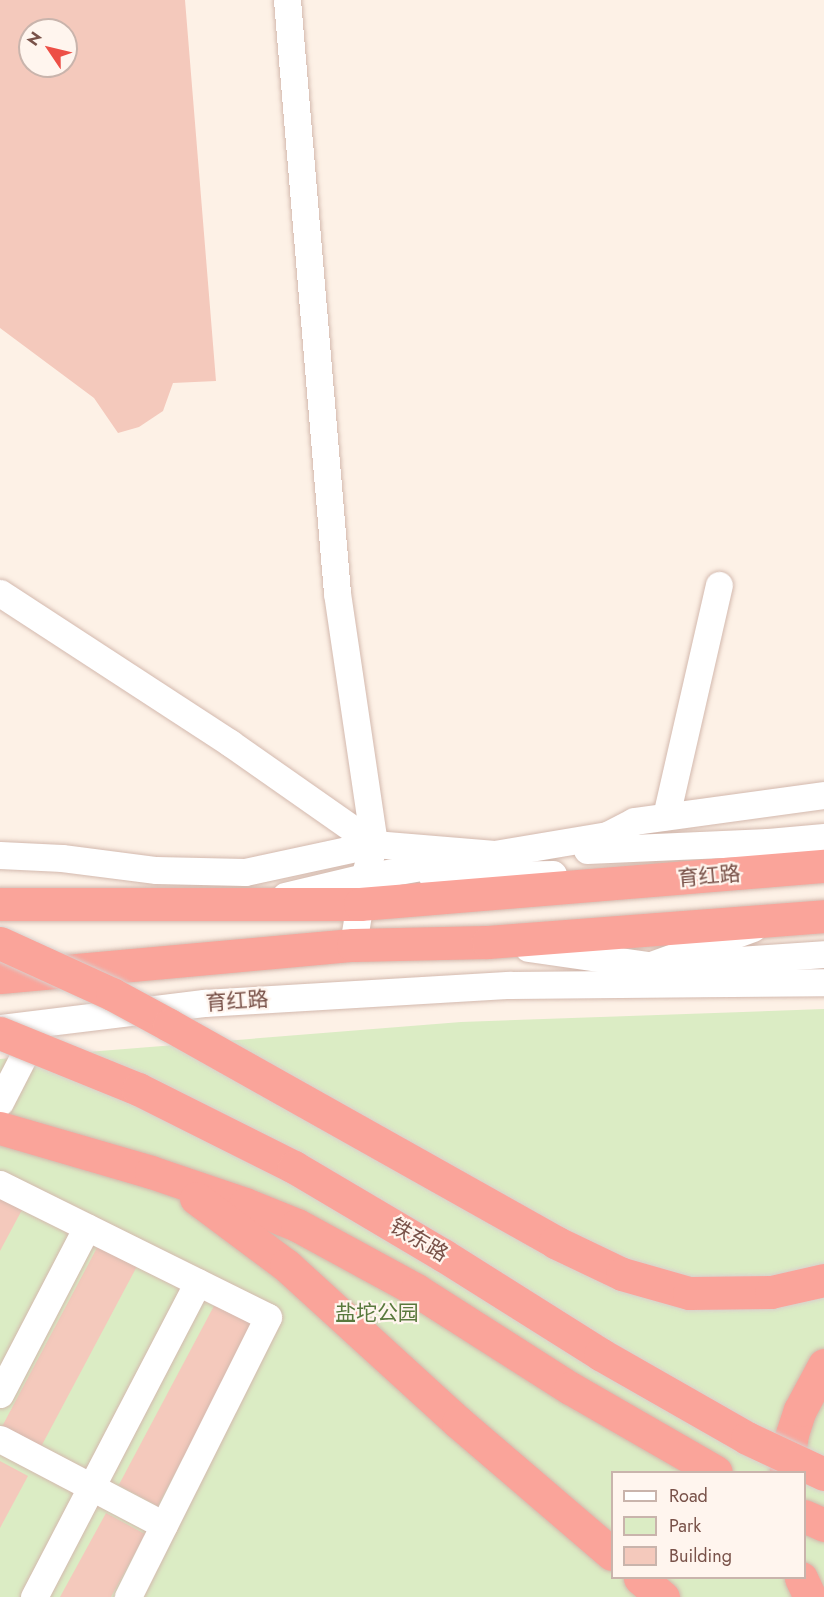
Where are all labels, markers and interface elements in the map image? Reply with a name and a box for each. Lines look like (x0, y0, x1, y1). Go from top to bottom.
north arrow (18, 18, 78, 78)
text: N (21, 27, 48, 50)
street label: 育红路 (677, 861, 741, 891)
street label: 育红路 (205, 986, 269, 1016)
street label: 铁东路 (386, 1213, 452, 1267)
park label: 盐坨公园 (335, 1300, 419, 1326)
legend (611, 1471, 806, 1579)
text: Road (669, 1483, 708, 1509)
text: Park (669, 1513, 701, 1539)
text: Building (669, 1543, 732, 1569)

